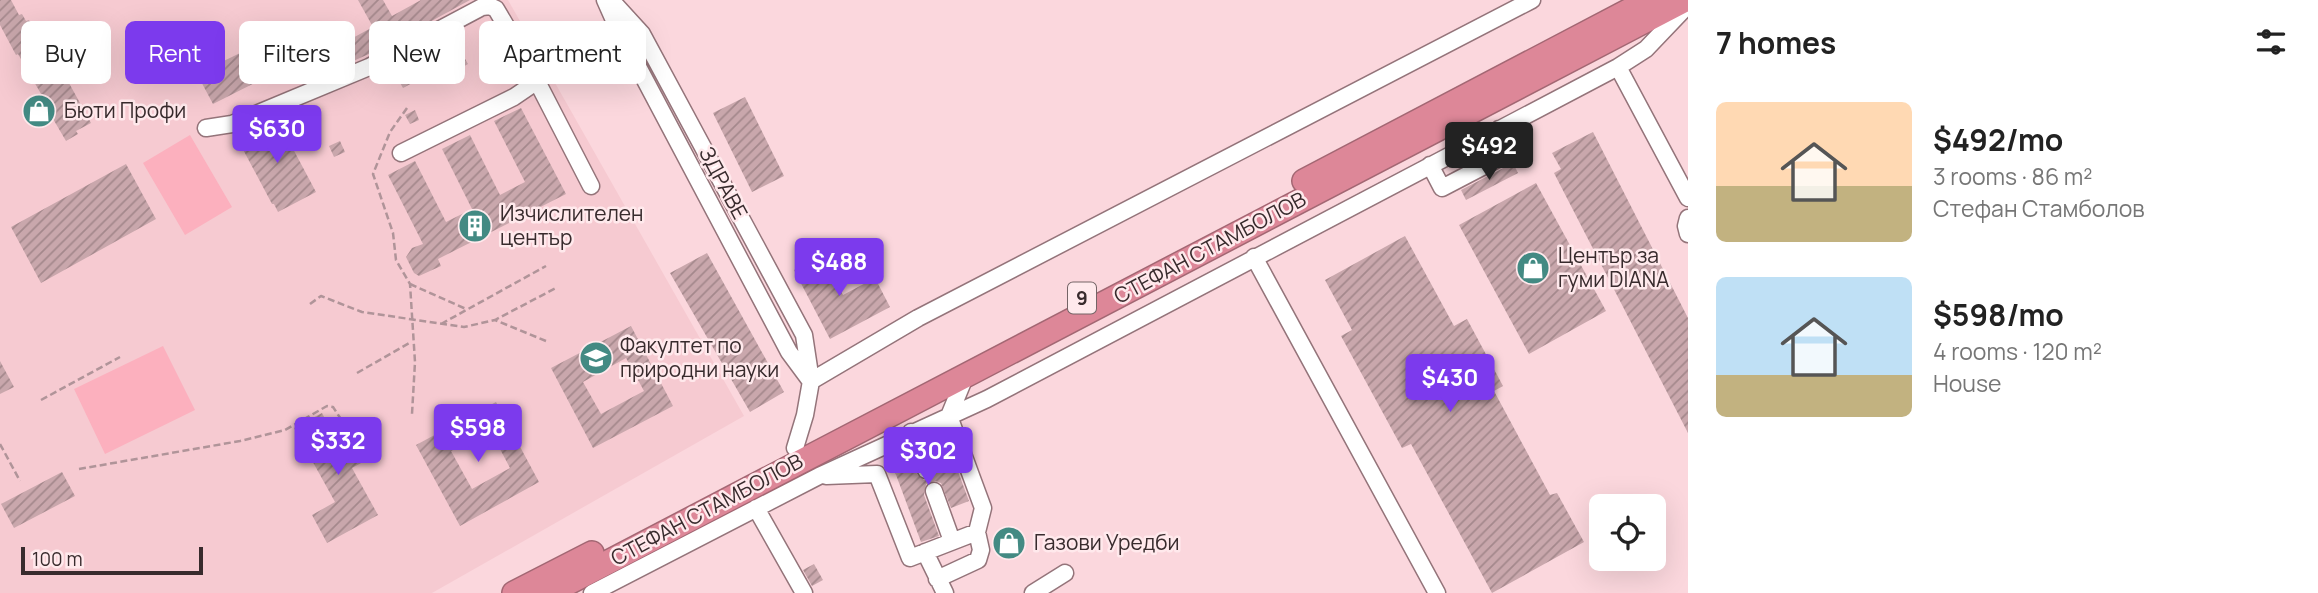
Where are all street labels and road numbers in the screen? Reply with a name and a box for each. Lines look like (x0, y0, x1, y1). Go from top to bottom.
street label: ЗДРАВЕ (693, 141, 755, 224)
street label: СТЕФАН СТАМБОЛОВ (1109, 185, 1310, 310)
road number: 9 (1068, 282, 1096, 314)
street label: СТЕФАН СТАМБОЛОВ (606, 447, 807, 572)

